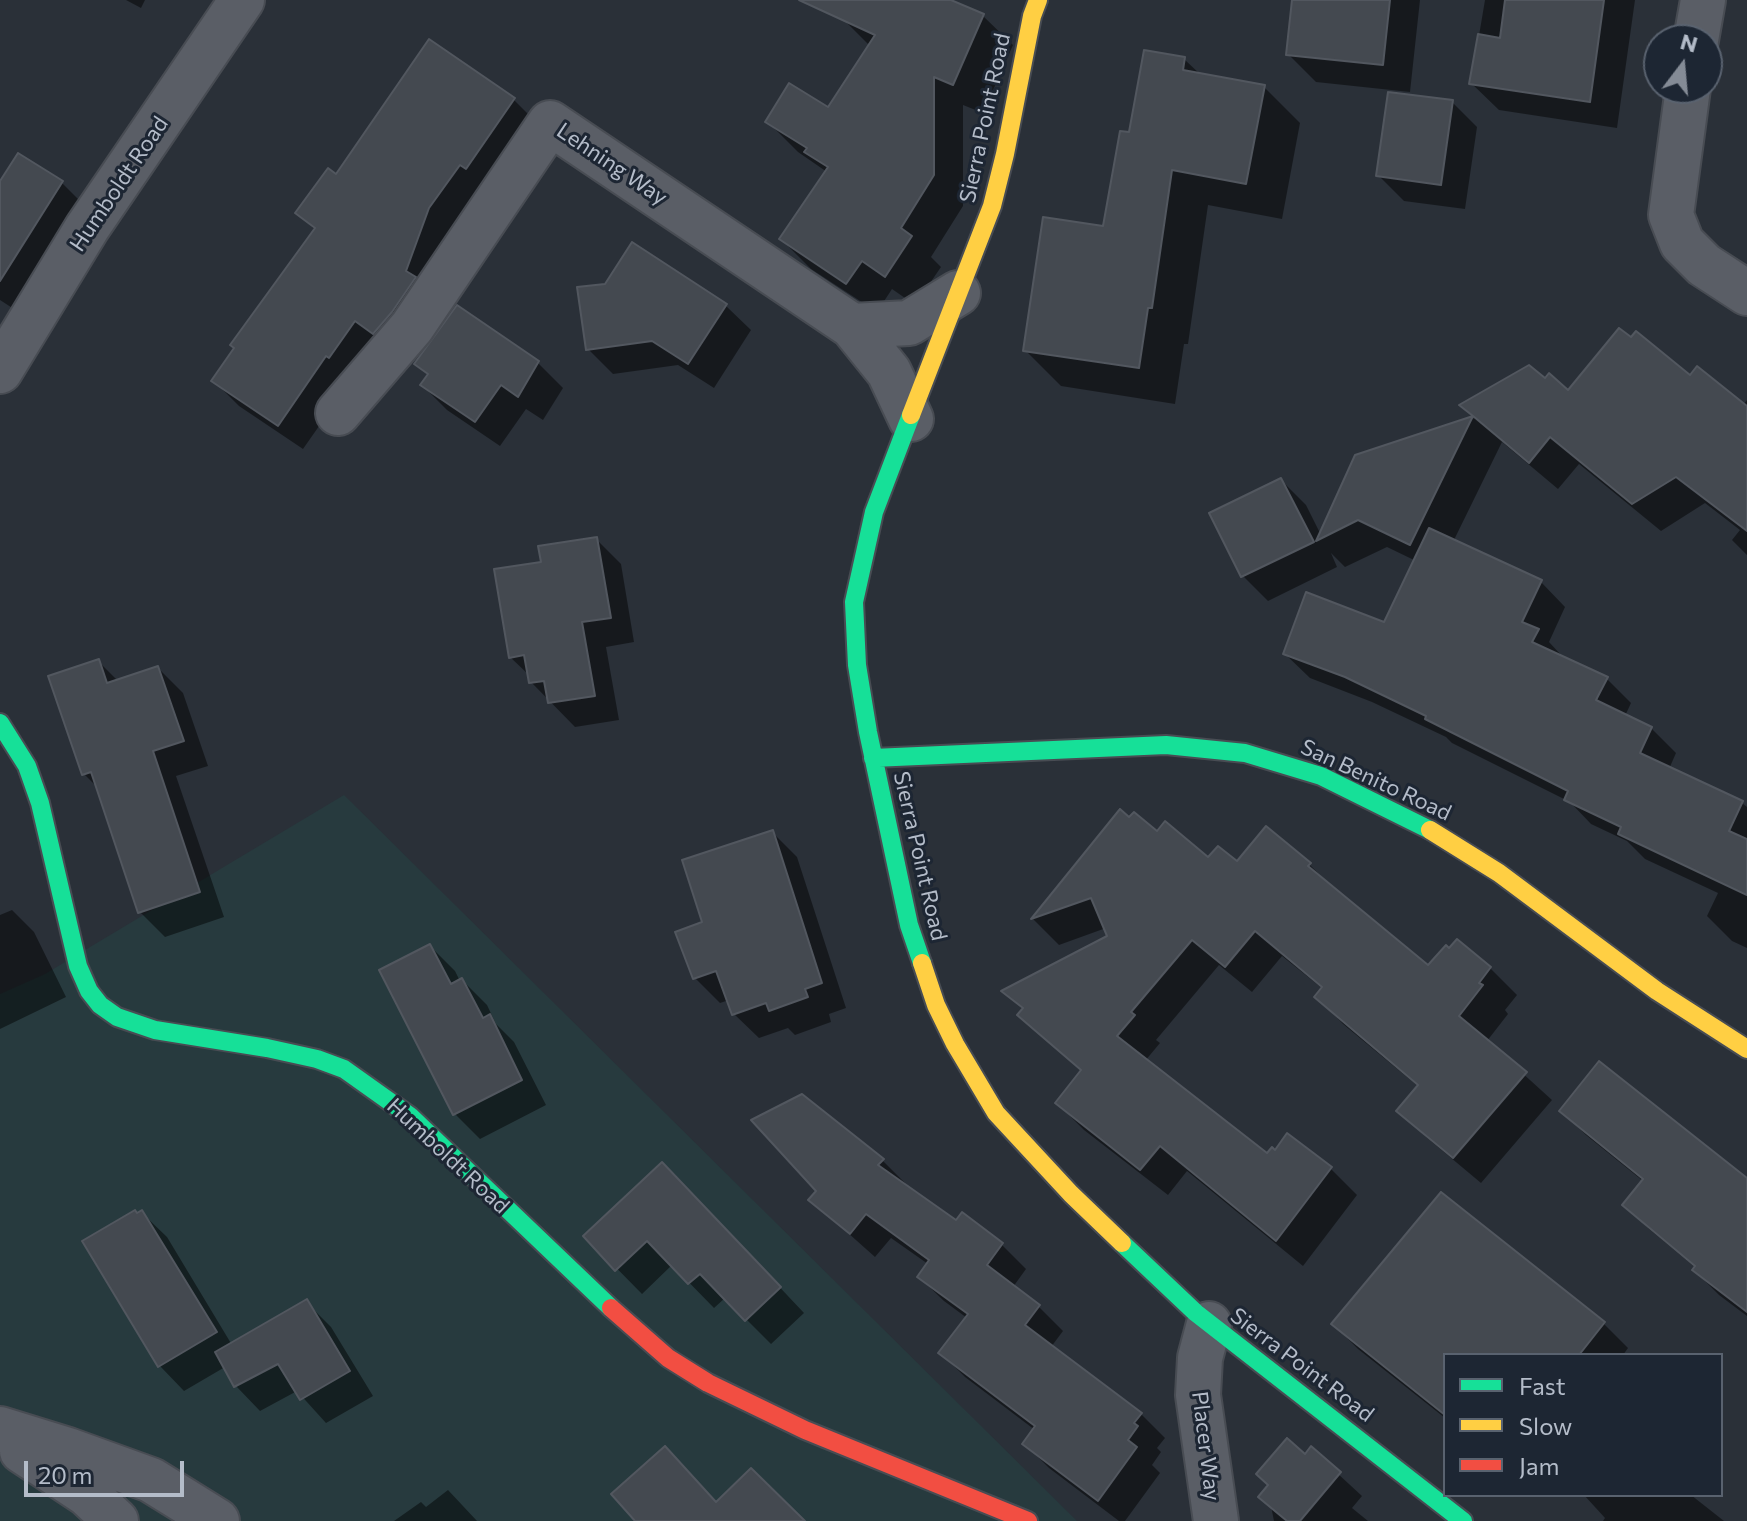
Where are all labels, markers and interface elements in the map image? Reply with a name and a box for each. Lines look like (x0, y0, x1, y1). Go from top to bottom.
north arrow (1643, 24, 1723, 104)
text: N (1678, 27, 1701, 58)
street label: Sierra Point Road (954, 31, 1016, 205)
street label: Humboldt Road (64, 112, 174, 256)
street label: Lehning Way (552, 117, 672, 211)
street label: San Benito Road (1297, 734, 1455, 826)
street label: Sierra Point Road (888, 769, 952, 943)
street label: Humboldt Road (382, 1093, 514, 1219)
street label: Sierra Point Road (1225, 1302, 1379, 1428)
legend (1443, 1353, 1723, 1497)
text: Fast (1519, 1371, 1566, 1400)
street label: Placer Way (1186, 1390, 1226, 1502)
text: Slow (1519, 1411, 1572, 1440)
scale bar (28, 1445, 188, 1495)
text: Jam (1519, 1451, 1559, 1480)
text: 20 m (38, 1460, 92, 1489)

